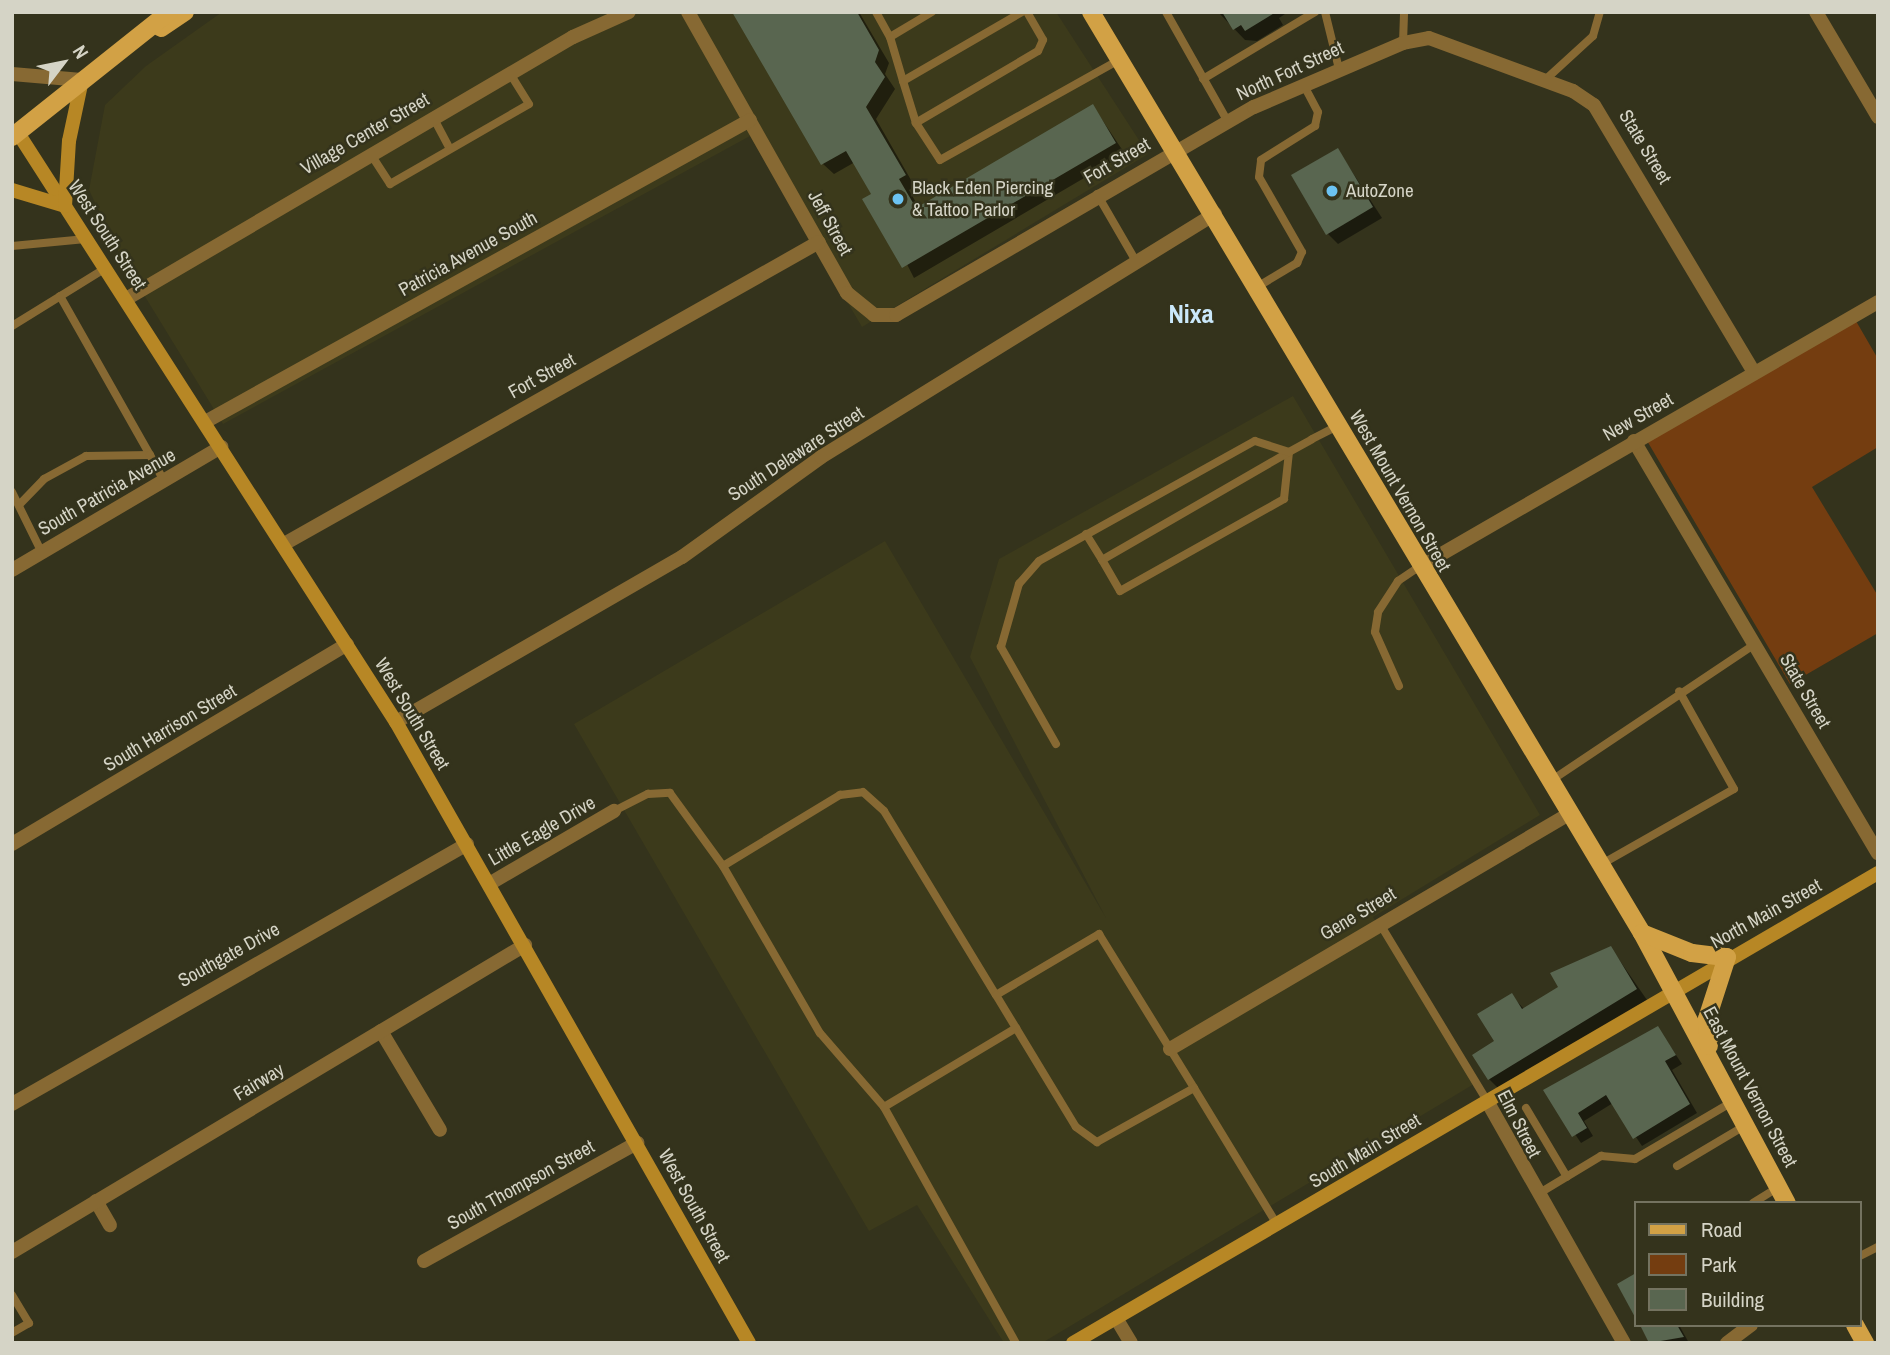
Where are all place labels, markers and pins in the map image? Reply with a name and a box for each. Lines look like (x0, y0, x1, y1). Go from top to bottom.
place label: Black Eden Piercing & Tattoo Parlor (912, 177, 1053, 221)
place label: AutoZone (1346, 180, 1414, 202)
marker: AutoZone (1324, 183, 1340, 199)
marker: Black Eden Piercing & Tattoo Parlor (890, 191, 906, 207)

